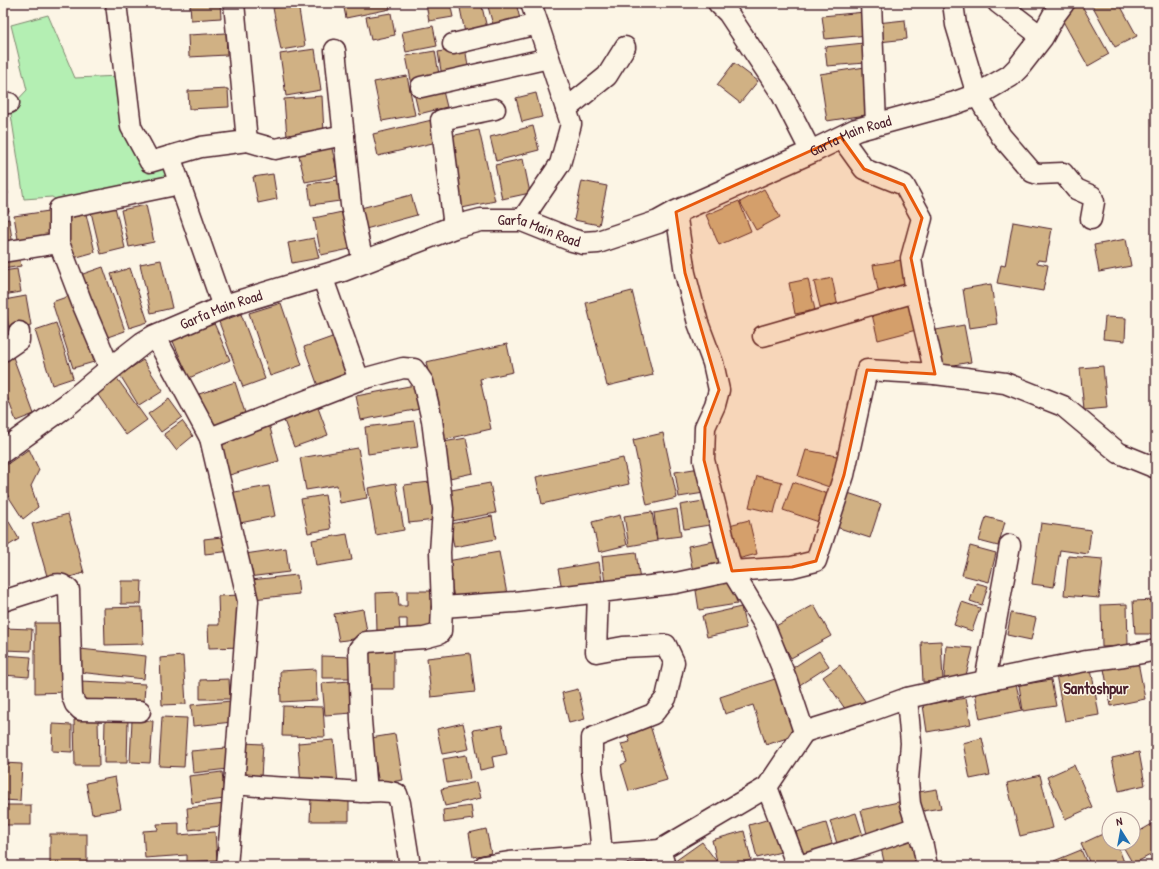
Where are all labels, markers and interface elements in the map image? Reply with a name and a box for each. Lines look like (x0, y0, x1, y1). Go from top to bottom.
street label: Garfa Main Road (806, 110, 894, 161)
street label: Garfa Main Road (497, 209, 583, 252)
street label: Garfa Main Road (176, 284, 265, 334)
district label: Santoshpur (1063, 677, 1129, 700)
north arrow (1101, 811, 1141, 851)
text: N (1115, 814, 1123, 829)

